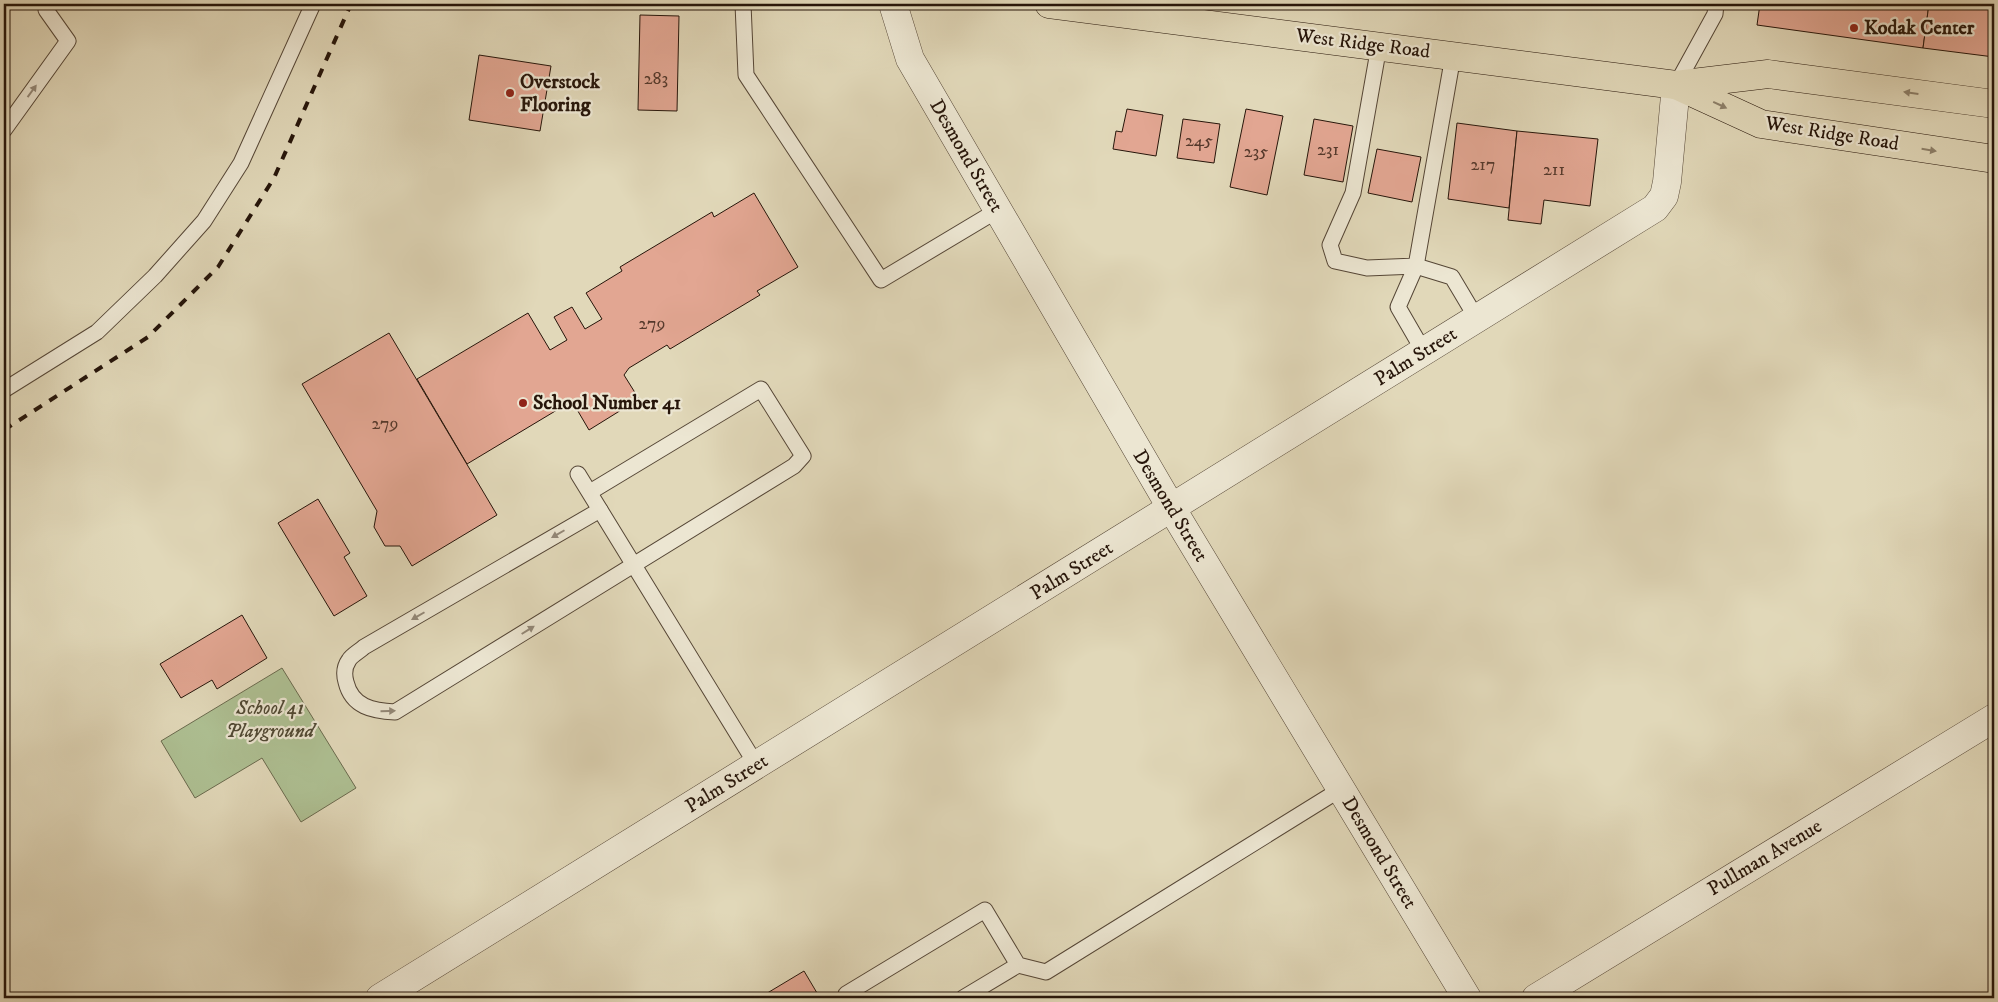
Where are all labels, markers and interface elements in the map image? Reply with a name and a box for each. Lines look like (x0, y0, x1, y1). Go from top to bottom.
place label: Kodak Center (1864, 16, 1975, 41)
marker: Kodak Center (1848, 22, 1860, 34)
street label: West Ridge Road (1293, 23, 1432, 65)
house number: 283 (644, 68, 668, 90)
place label: Overstock Flooring (520, 70, 601, 118)
one-way arrow (27, 84, 37, 98)
marker: Overstock Flooring (504, 87, 516, 99)
one-way arrow (1903, 89, 1919, 97)
street label: Desmond Street (924, 95, 1008, 217)
one-way arrow (1713, 102, 1727, 110)
street label: West Ridge Road (1762, 111, 1901, 157)
house number: 245 (1185, 130, 1213, 152)
house number: 231 (1317, 139, 1339, 161)
house number: 235 (1244, 141, 1268, 163)
one-way arrow (1921, 146, 1937, 154)
house number: 217 (1471, 154, 1495, 176)
house number: 211 (1543, 159, 1565, 181)
house number: 279 (639, 313, 665, 335)
street label: Palm Street (1370, 322, 1462, 392)
place label: School Number 41 (533, 391, 681, 416)
marker: School Number 41 (517, 397, 529, 409)
house number: 279 (372, 413, 398, 435)
street label: Desmond Street (1127, 445, 1213, 567)
one-way arrow (551, 530, 565, 539)
street label: Palm Street (1026, 536, 1118, 606)
one-way arrow (410, 612, 425, 620)
one-way arrow (521, 625, 534, 635)
park label: School 41 Playground (226, 696, 318, 744)
one-way arrow (381, 707, 397, 715)
street label: Palm Street (681, 749, 773, 819)
street label: Desmond Street (1336, 792, 1422, 914)
street label: Pullman Avenue (1703, 814, 1827, 902)

